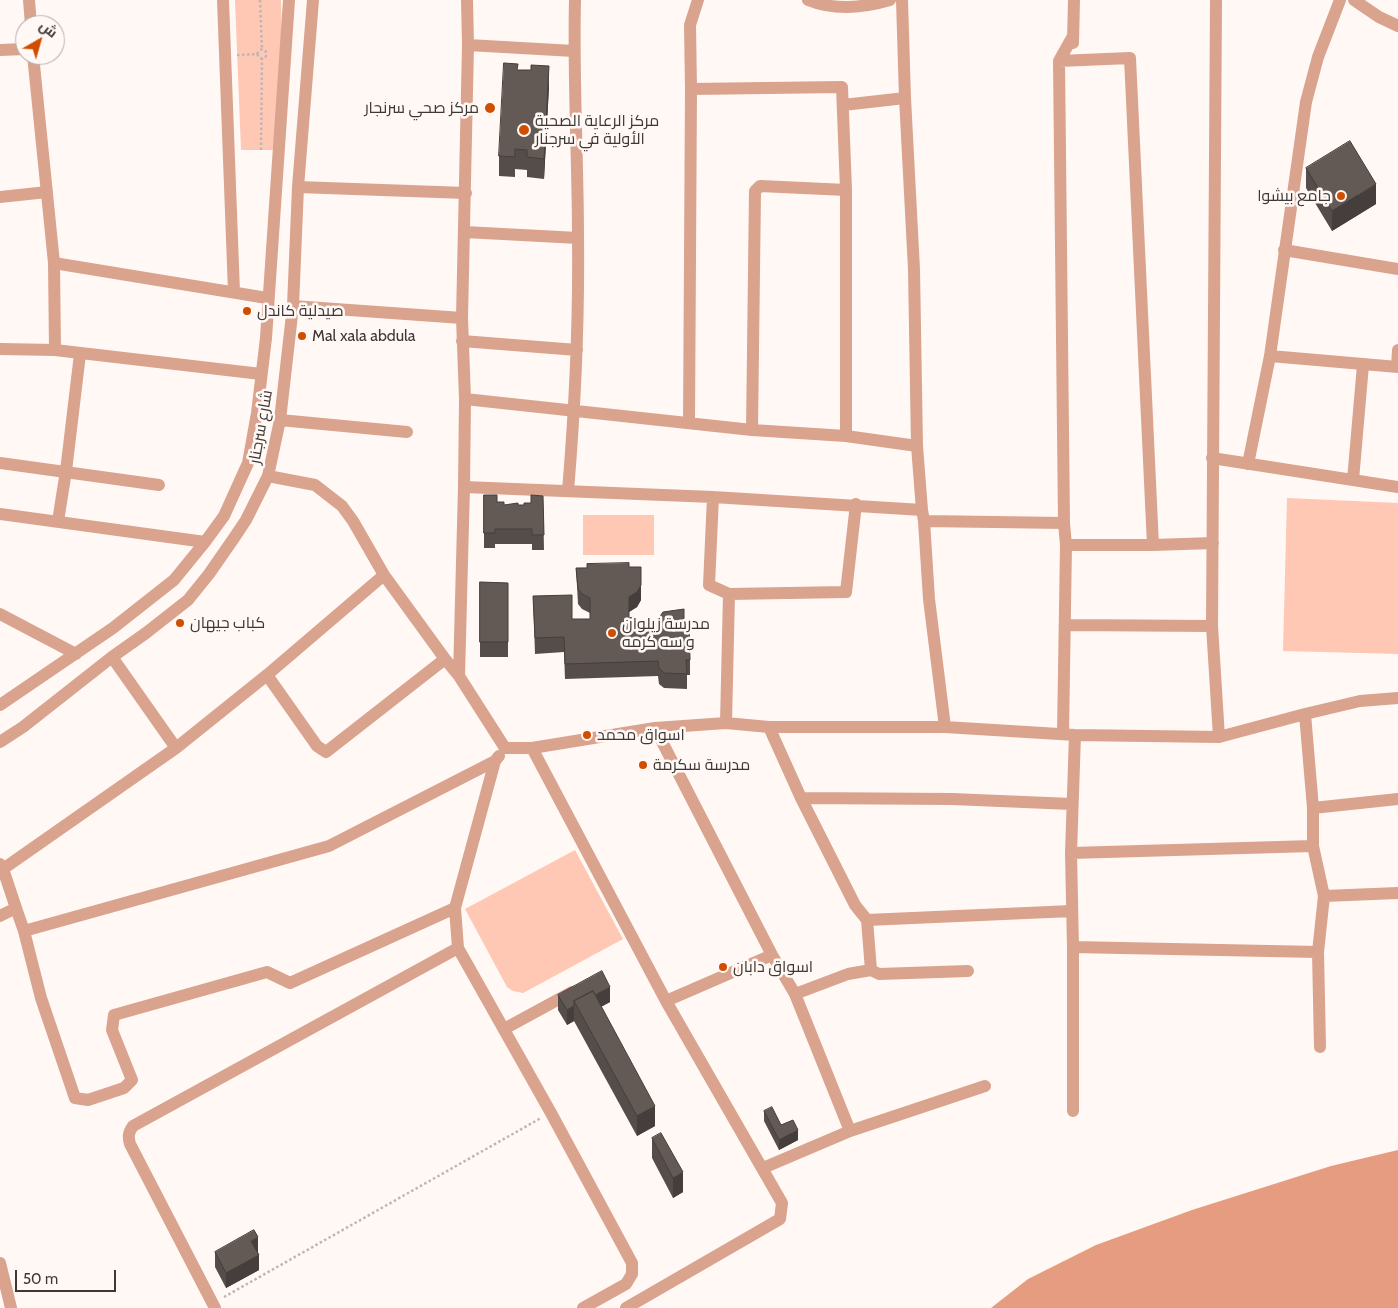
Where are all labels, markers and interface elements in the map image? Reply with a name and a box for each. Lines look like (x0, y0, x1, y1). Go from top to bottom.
north arrow (15, 15, 65, 65)
text: ش (36, 16, 61, 42)
place label: مركز صحي سرنجار (364, 98, 479, 118)
marker: مركز صحي سرنجار (483, 101, 497, 115)
place label: مركز الرعاية الصحية الأولية في سرجنار (535, 111, 659, 149)
marker: مركز الرعاية الصحية الأولية في سرجنار (517, 123, 531, 137)
place label: جامع بيشوا (1257, 186, 1331, 206)
marker: جامع بيشوا (1335, 190, 1347, 202)
place label: صيدلية كاندل (257, 301, 344, 321)
marker: صيدلية كاندل (241, 305, 253, 317)
place label: Mal xala abdula (312, 326, 415, 346)
marker: Mal xala abdula (296, 330, 308, 342)
street label: شارع سرجنار (245, 388, 277, 466)
place label: كباب جيهان (190, 613, 265, 633)
place label: مدرسة زيلوان و سه كرمه (622, 614, 710, 652)
marker: كباب جيهان (174, 617, 186, 629)
marker: مدرسة زيلوان و سه كرمه (606, 627, 618, 639)
place label: اسواق محمد (597, 725, 685, 745)
marker: اسواق محمد (581, 729, 593, 741)
place label: مدرسة سكرمة (653, 755, 750, 775)
marker: مدرسة سكرمة (637, 759, 649, 771)
place label: اسواق دابان (733, 957, 813, 977)
marker: اسواق دابان (717, 961, 729, 973)
scale bar (18, 1260, 119, 1292)
text: 50 m (23, 1270, 58, 1288)

